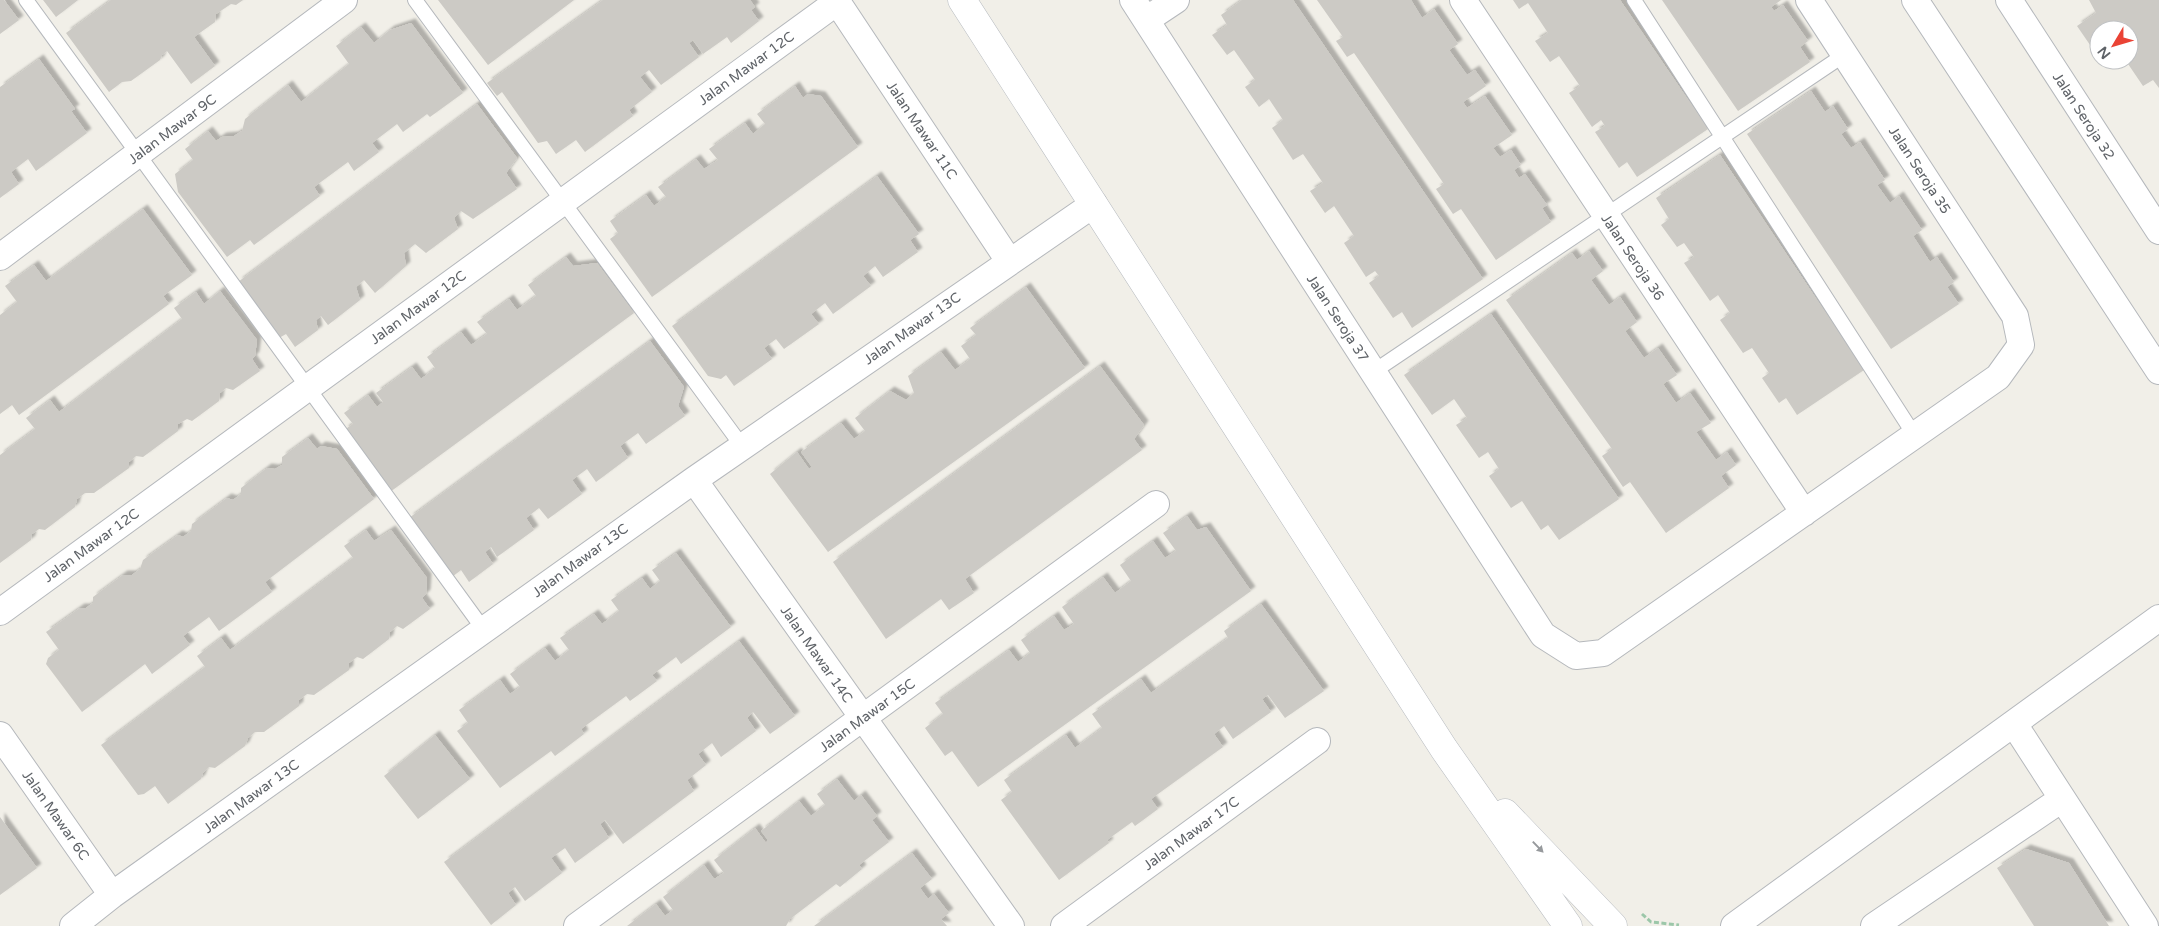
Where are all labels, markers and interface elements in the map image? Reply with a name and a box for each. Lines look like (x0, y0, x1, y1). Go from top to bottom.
north arrow (2089, 20, 2139, 70)
street label: Jalan Mawar 12C (695, 28, 798, 109)
text: N (2094, 43, 2114, 62)
street label: Jalan Seroja 32 (2049, 69, 2118, 163)
street label: Jalan Mawar 11C (883, 78, 961, 183)
street label: Jalan Mawar 9C (125, 91, 220, 168)
street label: Jalan Seroja 35 (1885, 123, 1954, 217)
street label: Jalan Seroja 36 (1597, 211, 1668, 304)
street label: Jalan Mawar 12C (367, 267, 470, 348)
street label: Jalan Seroja 37 (1303, 271, 1372, 365)
street label: Jalan Mawar 13C (861, 288, 964, 368)
street label: Jalan Mawar 12C (40, 505, 143, 586)
street label: Jalan Mawar 13C (529, 520, 632, 601)
street label: Jalan Mawar 14C (777, 603, 857, 706)
street label: Jalan Mawar 15C (816, 675, 919, 756)
street label: Jalan Mawar 13C (200, 756, 303, 837)
street label: Jalan Mawar 6C (18, 767, 93, 864)
street label: Jalan Mawar 17C (1140, 793, 1243, 874)
one-way arrow (1532, 841, 1544, 853)

